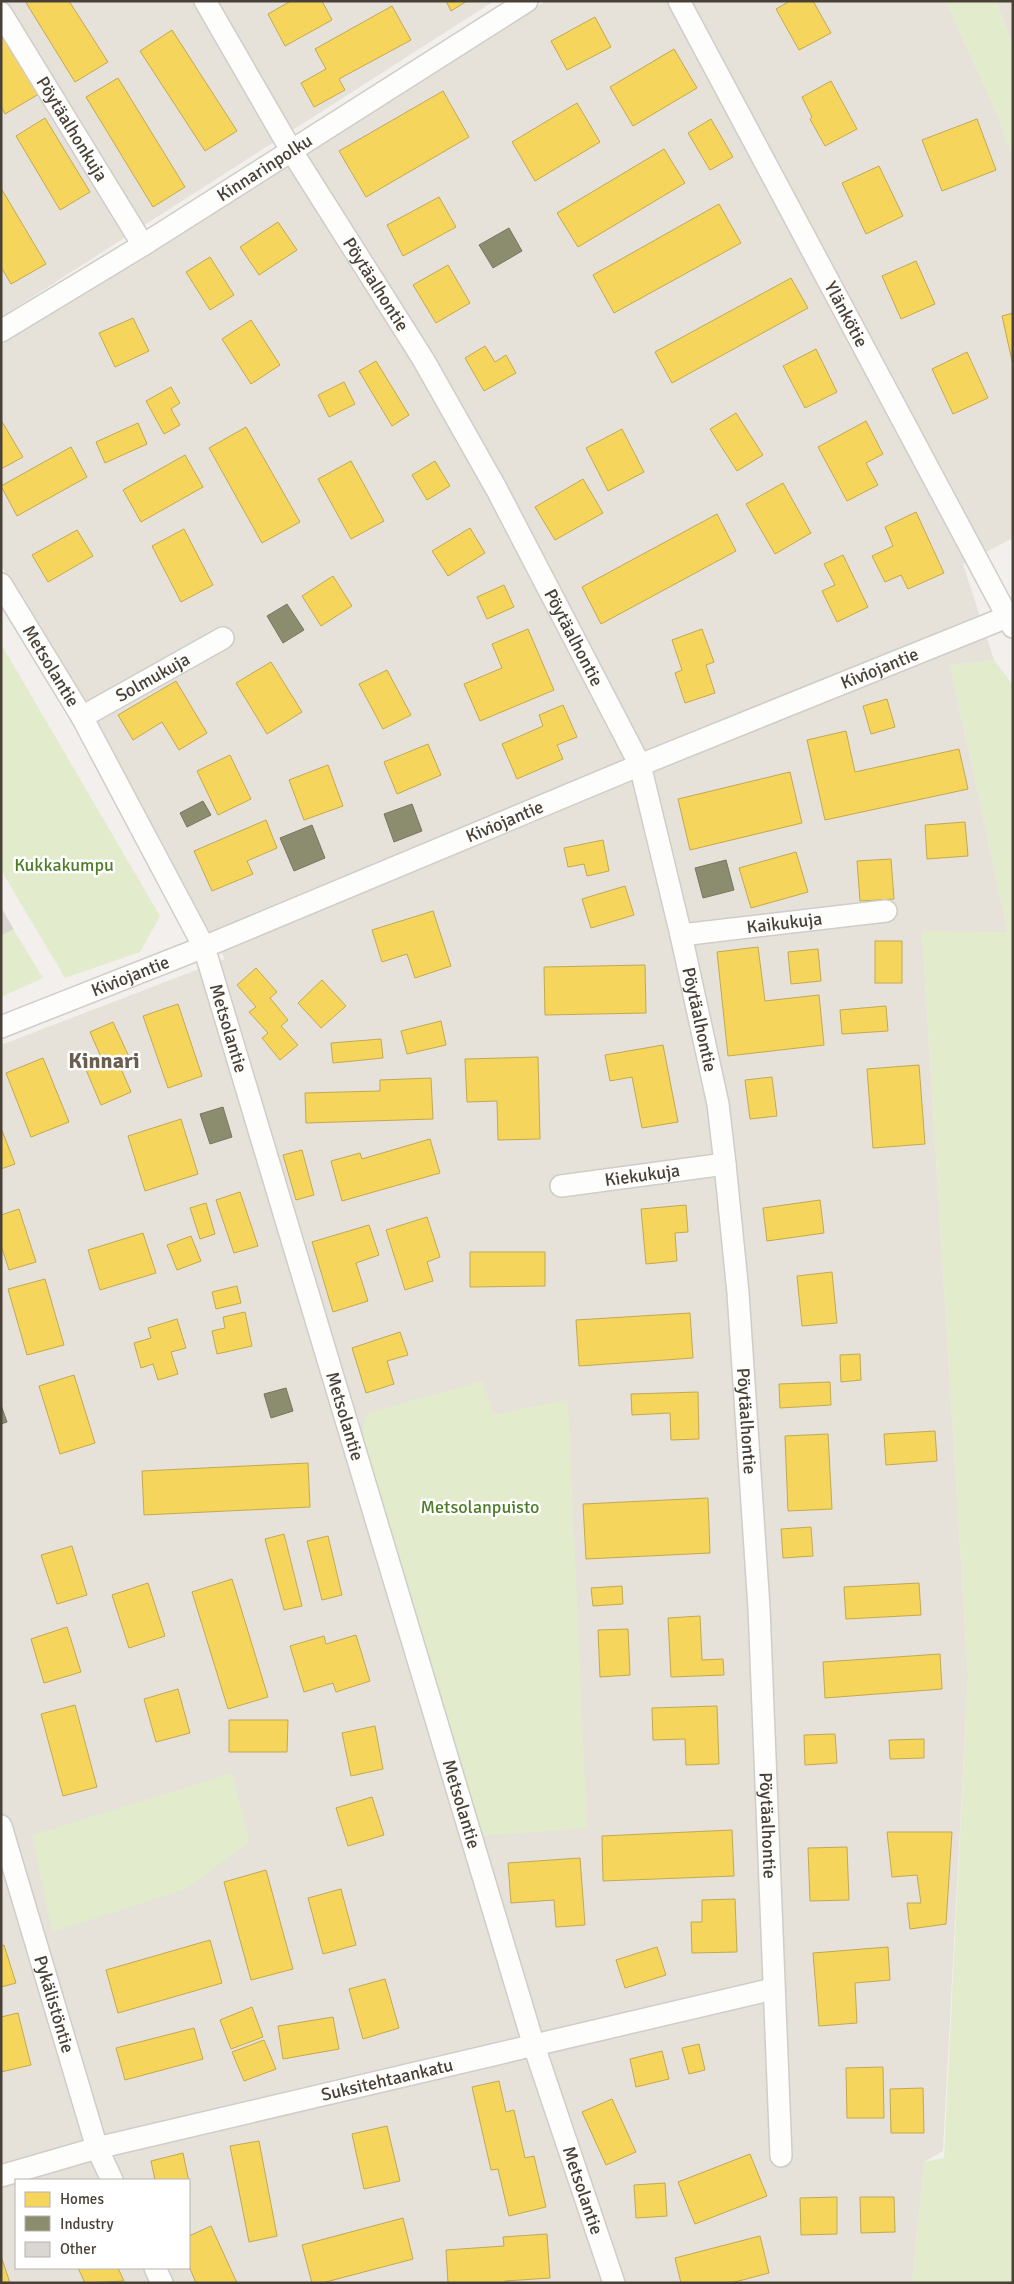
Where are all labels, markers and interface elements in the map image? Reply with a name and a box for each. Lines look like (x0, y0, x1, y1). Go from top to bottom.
street label: Pöytäalhonkuja (32, 72, 112, 185)
street label: Kinnarinpolku (213, 129, 316, 206)
street label: Pöytäalhontie (338, 233, 414, 335)
street label: Ylänkötie (820, 277, 873, 351)
street label: Pöytäalhontie (539, 585, 608, 690)
street label: Metsolantie (18, 621, 84, 711)
street label: Kiviojantie (837, 643, 922, 694)
street label: Solmukuja (112, 648, 194, 707)
street label: Kiviojantie (463, 796, 547, 847)
park label: Kukkakumpu (14, 854, 114, 876)
street label: Kaikukuja (745, 908, 823, 938)
street label: Kiviojantie (88, 951, 173, 1001)
street label: Pöytäalhontie (677, 965, 722, 1074)
street label: Metsolantie (205, 981, 252, 1075)
district label: Kinnari (68, 1047, 140, 1074)
street label: Kiekukuja (603, 1159, 681, 1191)
street label: Pöytäalhontie (732, 1367, 761, 1475)
street label: Metsolantie (321, 1369, 369, 1463)
park label: Metsolanpuisto (421, 1496, 539, 1518)
street label: Metsolantie (438, 1757, 485, 1851)
street label: Pöytäalhontie (755, 1772, 781, 1879)
street label: Pykälistöntie (29, 1953, 79, 2056)
street label: Suksitehtaankatu (319, 2054, 455, 2106)
street label: Metsolantie (558, 2143, 608, 2237)
legend (15, 2179, 190, 2269)
text: Homes (60, 2190, 104, 2208)
text: Industry (60, 2215, 113, 2233)
text: Other (60, 2240, 97, 2258)

